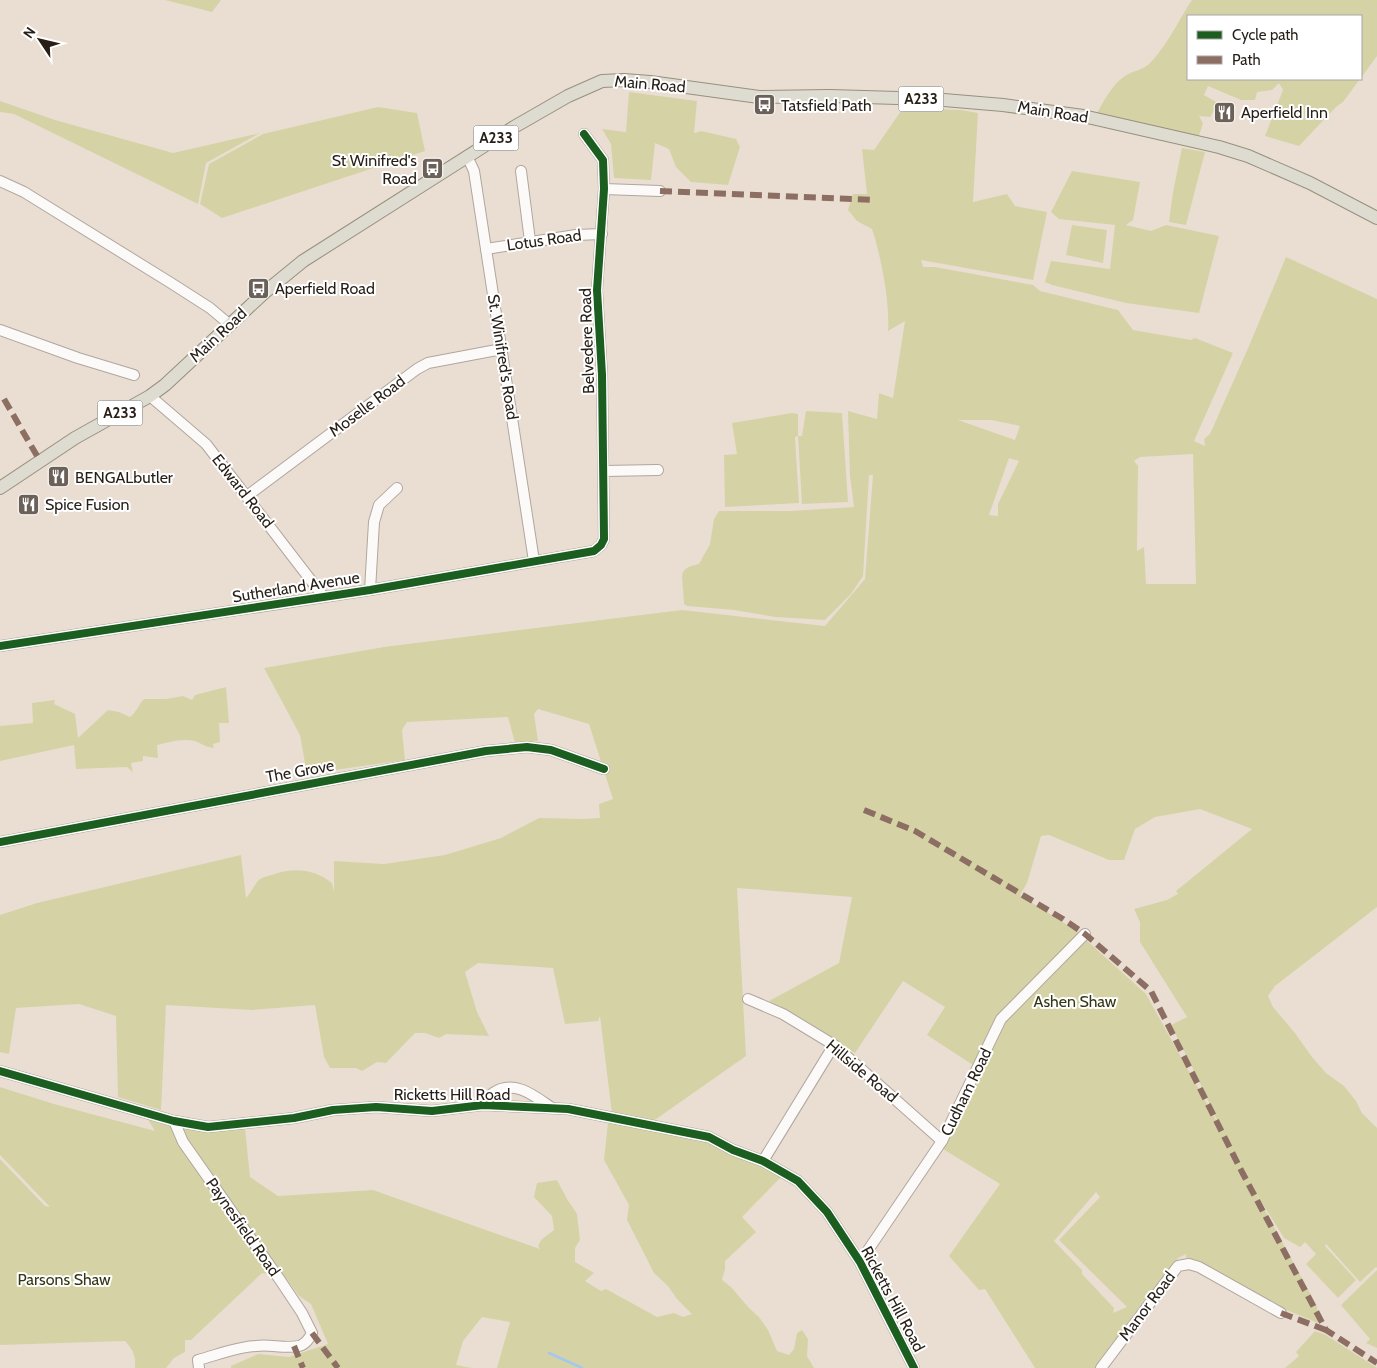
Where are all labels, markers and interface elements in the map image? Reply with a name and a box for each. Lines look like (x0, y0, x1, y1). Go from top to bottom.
north arrow (15, 15, 65, 65)
legend (1187, 15, 1362, 80)
text: N (19, 23, 40, 42)
text: Cycle path (1232, 26, 1298, 44)
text: Path (1232, 51, 1261, 69)
street label: Main Road (614, 71, 686, 97)
road number: A233 (898, 86, 944, 112)
bus stop icon: Tatsfield Path (753, 93, 777, 117)
place label: Tatsfield Path (781, 96, 872, 115)
street label: Main Road (1016, 97, 1090, 127)
restaurant icon: Aperfield Inn (1213, 100, 1237, 124)
place label: Aperfield Inn (1241, 103, 1328, 122)
road number: A233 (474, 126, 518, 150)
place label: St Winifred's Road (332, 151, 417, 188)
bus stop icon: St Winifred's Road (421, 157, 445, 181)
street label: Lotus Road (505, 225, 583, 255)
bus stop icon: Aperfield Road (247, 276, 271, 300)
place label: Aperfield Road (275, 279, 375, 298)
street label: Belvedere Road (576, 288, 598, 394)
street label: St. Winifred's Road (484, 293, 522, 421)
street label: Main Road (185, 304, 251, 366)
street label: Moselle Road (325, 371, 409, 441)
road number: A233 (98, 400, 142, 426)
street label: Edward Road (208, 450, 278, 532)
restaurant icon: BENGALbutler (47, 465, 71, 489)
place label: BENGALbutler (75, 468, 174, 487)
restaurant icon: Spice Fusion (17, 492, 41, 516)
place label: Spice Fusion (45, 495, 129, 514)
street label: Sutherland Avenue (231, 568, 361, 606)
street label: The Grove (264, 756, 336, 786)
park label: Ashen Shaw (1034, 992, 1117, 1011)
street label: Hillside Road (822, 1036, 902, 1106)
street label: Cudham Road (937, 1045, 995, 1139)
street label: Ricketts Hill Road (394, 1085, 510, 1104)
street label: Paynesfield Road (202, 1174, 284, 1280)
street label: Ricketts Hill Road (857, 1243, 929, 1355)
street label: Manor Road (1115, 1268, 1179, 1344)
park label: Parsons Shaw (17, 1270, 111, 1289)

